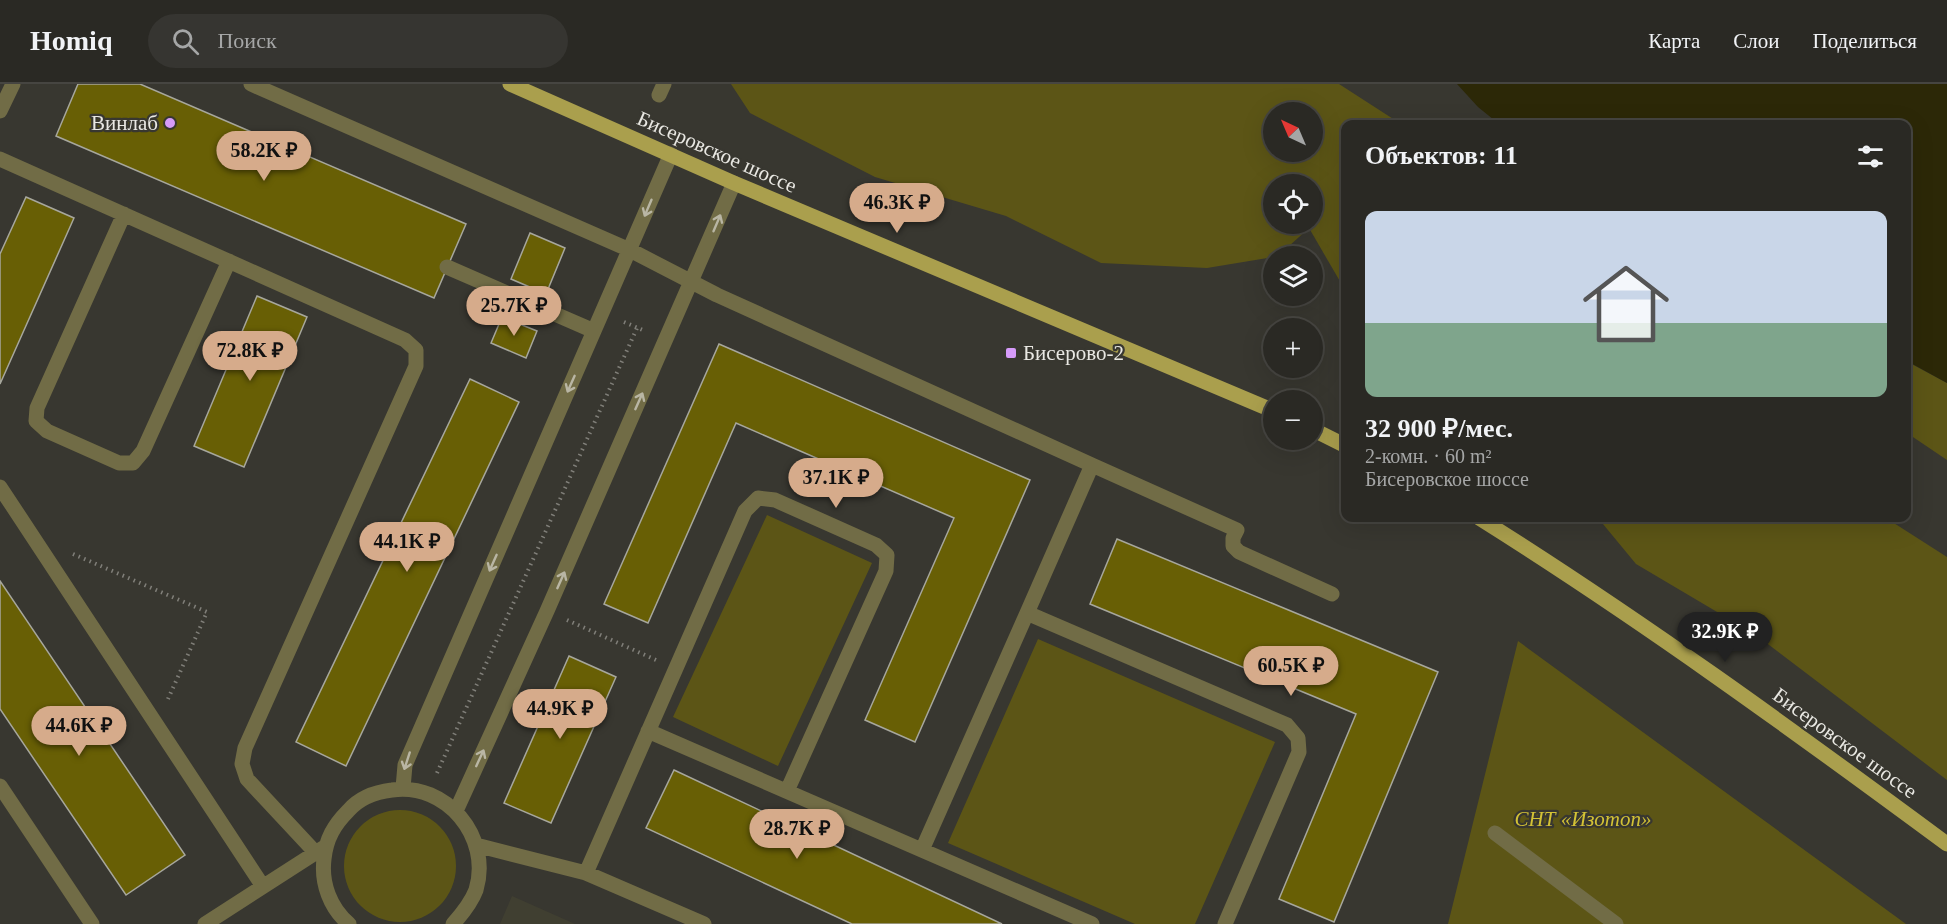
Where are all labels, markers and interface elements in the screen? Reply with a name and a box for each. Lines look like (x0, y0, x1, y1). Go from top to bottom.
search box (148, 14, 568, 68)
text: Homiq (30, 25, 112, 56)
icon: search (169, 25, 202, 58)
text: Поиск (217, 28, 277, 53)
text: Карта (1648, 29, 1700, 53)
text: Слои (1733, 29, 1779, 53)
text: Поделиться (1812, 29, 1917, 53)
north arrow (1263, 102, 1323, 162)
map controls (1263, 102, 1323, 450)
street label: Бисеровское шоссе (633, 106, 801, 198)
place label: Винлаб (91, 111, 158, 135)
marker: Винлаб (163, 116, 177, 130)
pin: 58.2K ₽ (209, 131, 319, 182)
text: 58.2K ₽ (230, 139, 298, 161)
icon: filters (1854, 140, 1887, 173)
text: Объектов: 11 (1365, 141, 1518, 170)
button: locate (1263, 174, 1323, 234)
pin: 46.3K ₽ (842, 183, 952, 234)
text: 46.3K ₽ (863, 191, 931, 213)
one-way arrow (642, 198, 653, 217)
one-way arrow (712, 214, 723, 232)
button: layers (1263, 246, 1323, 306)
icon: home (1572, 250, 1680, 358)
pin: 25.7K ₽ (459, 286, 569, 337)
text: 25.7K ₽ (480, 294, 548, 316)
button: + (1263, 318, 1323, 378)
pin: 72.8K ₽ (195, 331, 305, 382)
text: 72.8K ₽ (216, 339, 284, 361)
place label: Бисерово-2 (1023, 341, 1124, 365)
marker: Бисерово-2 (1004, 346, 1018, 360)
one-way arrow (564, 375, 576, 393)
button: − (1263, 390, 1323, 450)
one-way arrow (634, 393, 645, 411)
text: 32 900 ₽/мес. (1365, 414, 1513, 443)
text: 2-комн. · 60 m² (1365, 445, 1492, 467)
pin: 37.1K ₽ (781, 458, 891, 509)
text: 37.1K ₽ (802, 466, 870, 488)
text: Бисеровское шоссе (1365, 468, 1529, 490)
pin: 44.1K ₽ (352, 522, 462, 573)
text: 44.1K ₽ (373, 530, 441, 552)
one-way arrow (486, 554, 497, 572)
one-way arrow (556, 571, 567, 590)
pin: 32.9K ₽ (1670, 612, 1780, 663)
text: 32.9K ₽ (1691, 620, 1759, 642)
pin: 60.5K ₽ (1236, 646, 1346, 697)
text: 60.5K ₽ (1257, 654, 1325, 676)
street label: Бисеровское шоссе (1768, 683, 1922, 803)
pin: 44.9K ₽ (505, 689, 615, 740)
text: 44.9K ₽ (526, 697, 594, 719)
pin: 44.6K ₽ (24, 706, 134, 757)
text: 44.6K ₽ (45, 714, 113, 736)
one-way arrow (475, 749, 487, 767)
one-way arrow (401, 751, 412, 770)
park label: СНТ «Изотоп» (1515, 807, 1651, 831)
pin: 28.7K ₽ (742, 809, 852, 860)
text: 28.7K ₽ (763, 817, 831, 839)

